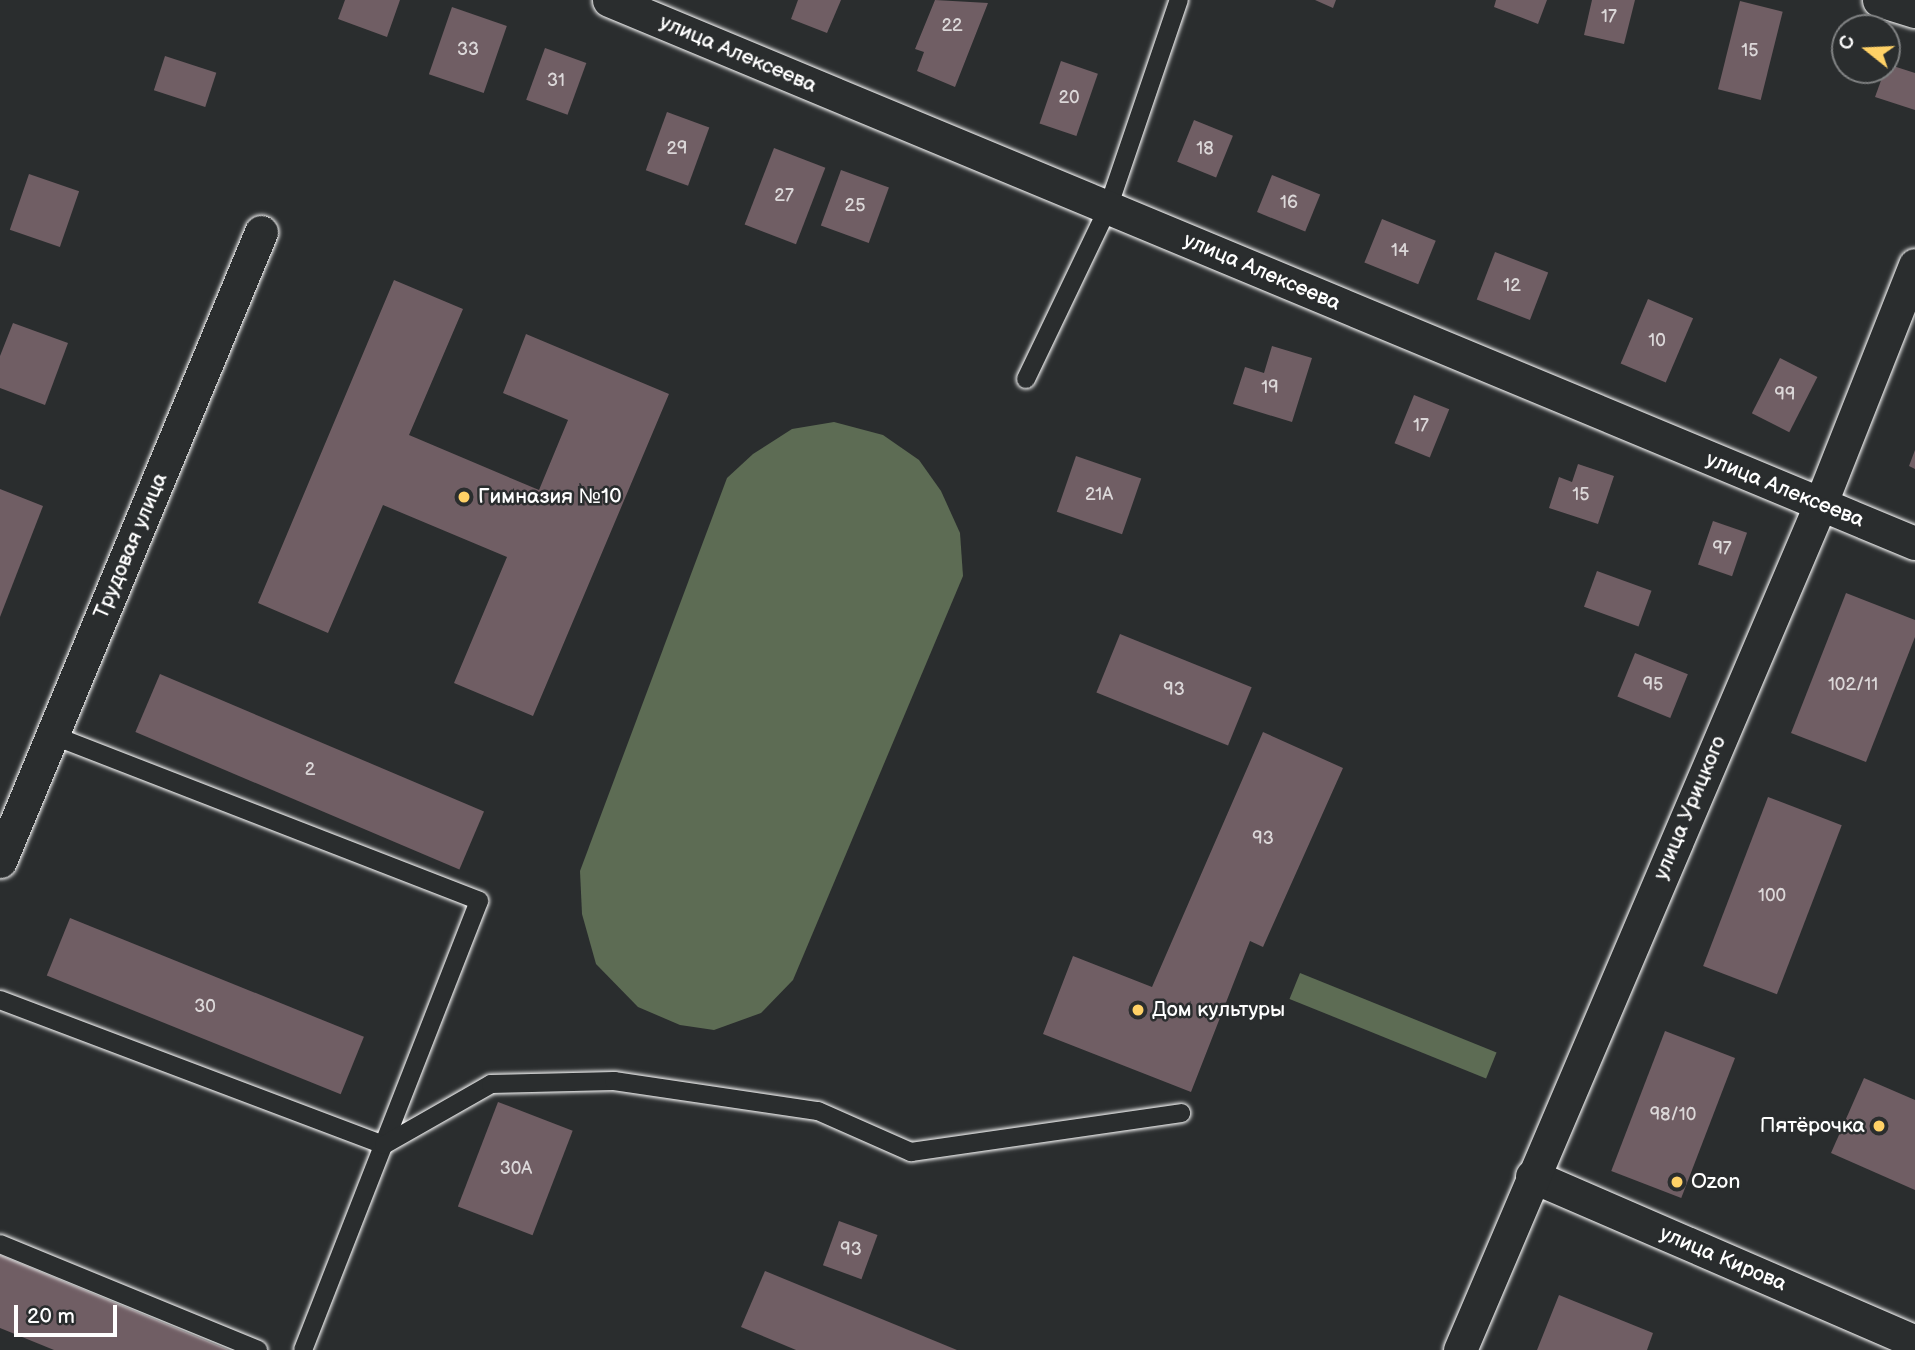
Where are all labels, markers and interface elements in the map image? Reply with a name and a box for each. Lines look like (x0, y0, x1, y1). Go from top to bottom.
house number: 17 (1601, 6, 1617, 28)
street label: улица Алексеева (656, 10, 820, 98)
north arrow (1831, 14, 1901, 84)
house number: 22 (941, 15, 963, 37)
text: С (1834, 33, 1860, 53)
house number: 33 (457, 39, 479, 61)
house number: 15 (1741, 40, 1759, 62)
house number: 31 (547, 70, 565, 92)
house number: 20 (1058, 87, 1080, 109)
house number: 29 (666, 138, 688, 160)
house number: 18 (1196, 138, 1214, 160)
house number: 27 (774, 185, 794, 207)
house number: 16 (1280, 192, 1298, 214)
house number: 25 (845, 195, 865, 217)
street label: улица Алексеева (1180, 228, 1344, 316)
house number: 14 (1391, 240, 1409, 262)
house number: 12 (1503, 275, 1521, 297)
house number: 10 (1648, 330, 1666, 352)
house number: 19 (1261, 377, 1279, 399)
house number: 99 (1775, 384, 1795, 406)
house number: 17 (1413, 415, 1429, 437)
street label: улица Алексеева (1702, 447, 1868, 533)
street label: Трудовая улица (89, 469, 173, 623)
place label: Гимназия №10 (478, 484, 622, 510)
house number: 21А (1085, 484, 1113, 506)
house number: 15 (1572, 484, 1590, 506)
marker: Гимназия №10 (456, 489, 472, 505)
house number: 97 (1712, 538, 1732, 560)
house number: 95 (1643, 674, 1663, 696)
house number: 102/11 (1828, 674, 1878, 696)
house number: 93 (1163, 679, 1185, 701)
street label: улица Урицкого (1648, 732, 1732, 884)
house number: 2 (305, 759, 315, 781)
house number: 93 (1252, 828, 1274, 850)
house number: 100 (1758, 885, 1786, 907)
house number: 30 (194, 996, 216, 1018)
place label: Дом культуры (1152, 997, 1285, 1023)
marker: Дом культуры (1130, 1002, 1146, 1018)
house number: 98/10 (1650, 1104, 1696, 1126)
place label: Пятёрочка (1760, 1113, 1865, 1139)
marker: Пятёрочка (1871, 1118, 1887, 1134)
house number: 30А (500, 1158, 532, 1180)
place label: Ozon (1691, 1169, 1740, 1195)
marker: Ozon (1669, 1174, 1685, 1190)
street label: улица Кирова (1656, 1221, 1790, 1297)
house number: 93 (840, 1239, 862, 1261)
scale bar (18, 1290, 121, 1334)
text: 20 m (27, 1304, 75, 1329)

